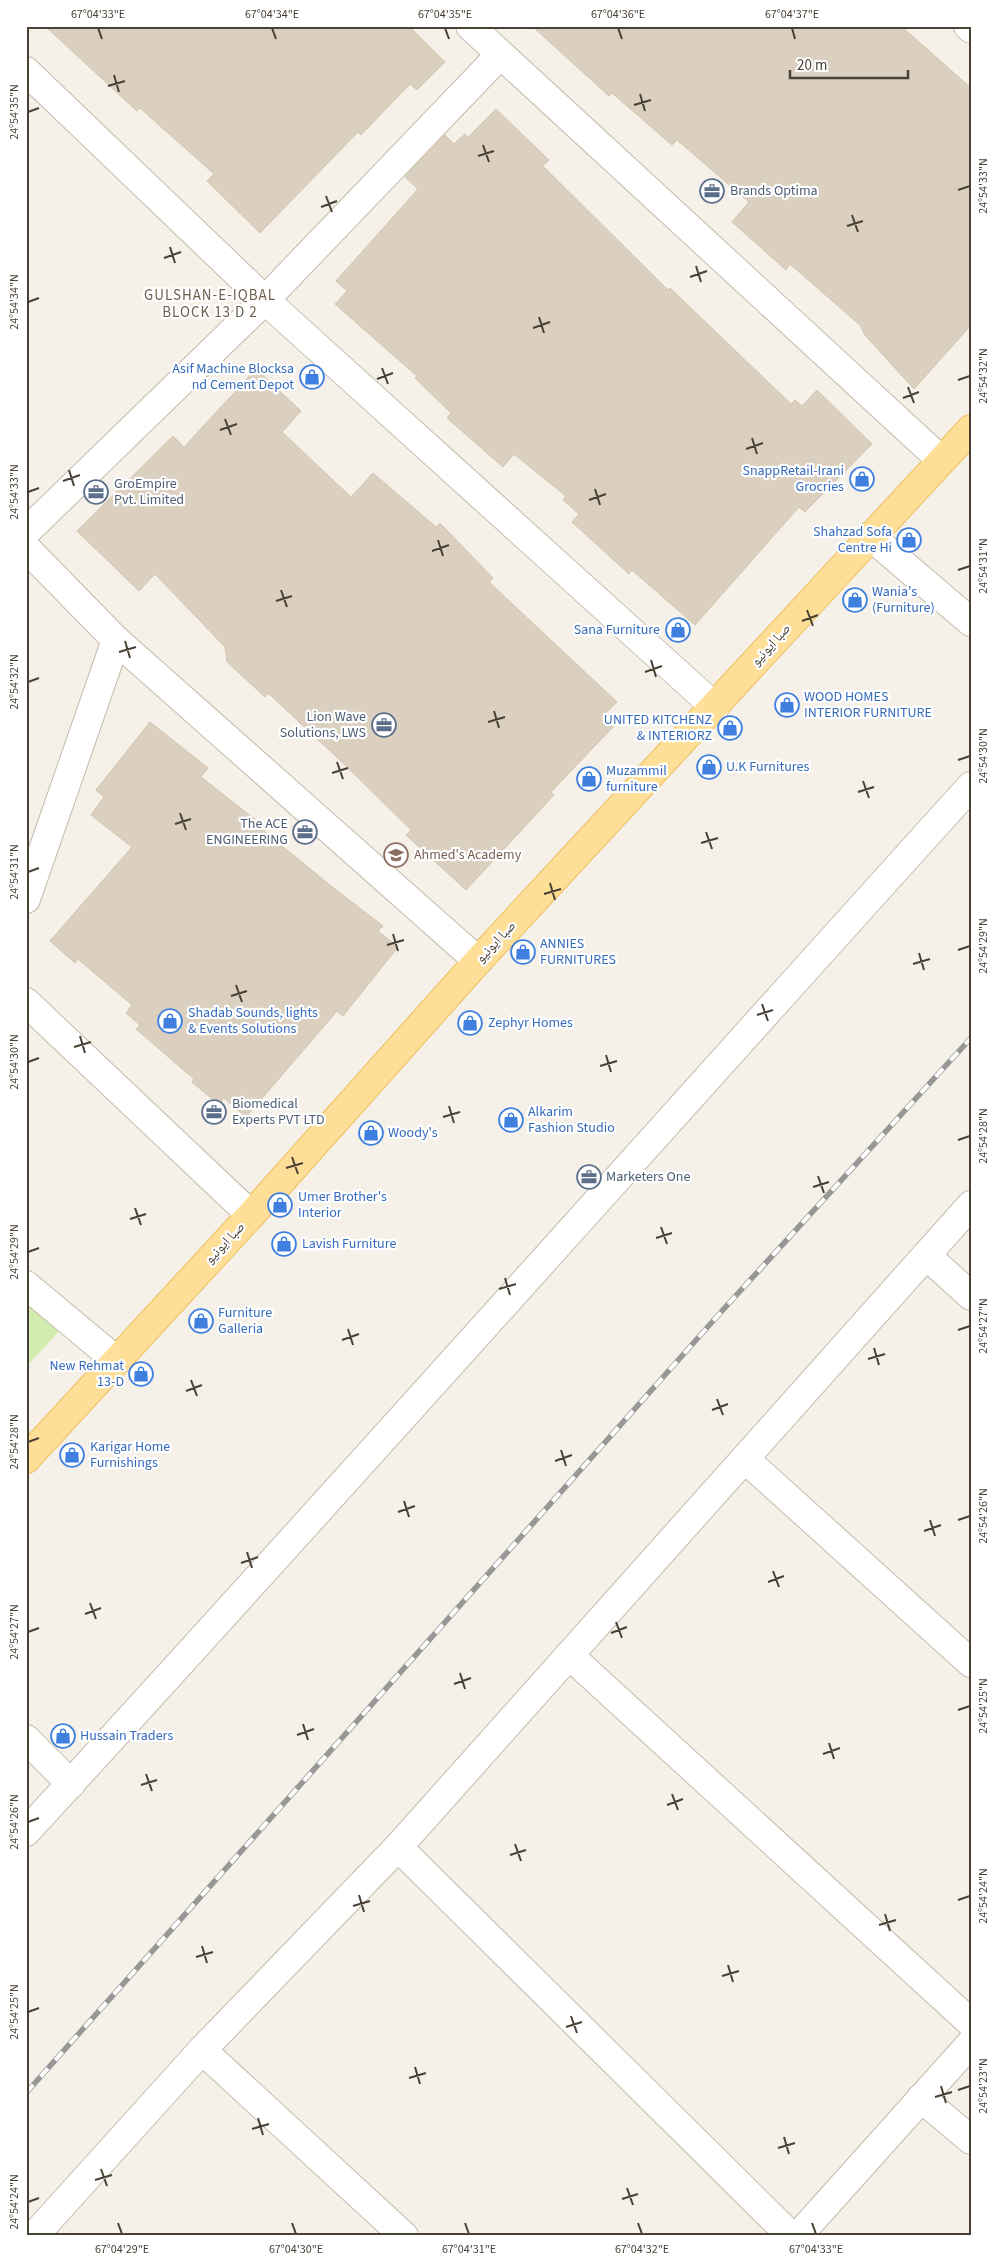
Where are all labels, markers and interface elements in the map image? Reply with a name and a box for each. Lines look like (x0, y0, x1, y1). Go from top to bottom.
text: 67°04'33"E (71, 6, 125, 23)
text: 67°04'34"E (245, 6, 299, 23)
text: 67°04'35"E (418, 6, 472, 23)
text: 67°04'36"E (591, 6, 645, 23)
text: 67°04'37"E (765, 6, 819, 23)
scale bar (790, 48, 907, 80)
text: 20 m (797, 55, 827, 76)
text: 24°54'35"N (6, 84, 23, 140)
text: 24°54'33"N (975, 158, 992, 214)
office icon: Brands Optima (699, 178, 725, 204)
place label: Brands Optima (730, 181, 818, 201)
text: 24°54'34"N (6, 274, 23, 330)
district label: GULSHAN-E-IQBAL BLOCK 13 D 2 (144, 285, 276, 323)
text: 24°54'32"N (975, 348, 992, 404)
place label: Asif Machine Blocksa nd Cement Depot (172, 359, 294, 395)
shop icon: Asif Machine Blocksa nd Cement Depot (299, 364, 325, 390)
place label: SnappRetail-Irani Grocries (742, 461, 844, 497)
text: 24°54'33"N (6, 464, 23, 520)
shop icon: SnappRetail-Irani Grocries (849, 466, 875, 492)
place label: GroEmpire Pvt. Limited (114, 474, 184, 510)
office icon: GroEmpire Pvt. Limited (83, 479, 109, 505)
place label: Shahzad Sofa Centre Hi (813, 522, 892, 558)
shop icon: Shahzad Sofa Centre Hi (896, 527, 922, 553)
text: 24°54'31"N (975, 538, 992, 594)
place label: Wania's (Furniture) (872, 582, 935, 618)
shop icon: Wania's (Furniture) (842, 587, 868, 613)
shop icon: Sana Furniture (665, 617, 691, 643)
street label: صبا ایونیو (746, 619, 796, 671)
place label: Sana Furniture (574, 620, 660, 640)
text: 24°54'32"N (6, 654, 23, 710)
place label: WOOD HOMES INTERIOR FURNITURE (804, 687, 932, 723)
shop icon: WOOD HOMES INTERIOR FURNITURE (774, 692, 800, 718)
place label: Lion Wave Solutions, LWS (280, 707, 366, 743)
place label: UNITED KITCHENZ & INTERIORZ (604, 710, 712, 746)
office icon: Lion Wave Solutions, LWS (371, 712, 397, 738)
shop icon: UNITED KITCHENZ & INTERIORZ (717, 715, 743, 741)
text: 24°54'30"N (975, 728, 992, 784)
shop icon: U.K Furnitures (696, 754, 722, 780)
place label: U.K Furnitures (726, 757, 809, 777)
place label: Muzammil furniture (606, 761, 667, 797)
shop icon: Muzammil furniture (576, 766, 602, 792)
place label: The ACE ENGINEERING (206, 814, 288, 850)
office icon: The ACE ENGINEERING (292, 819, 318, 845)
school or university icon: Ahmed's Academy (383, 842, 409, 868)
text: 24°54'31"N (6, 844, 23, 900)
place label: Ahmed's Academy (414, 845, 522, 865)
street label: صبا ایونیو (471, 916, 521, 968)
text: 24°54'29"N (975, 918, 992, 974)
place label: ANNIES FURNITURES (540, 934, 616, 970)
shop icon: ANNIES FURNITURES (510, 939, 536, 965)
place label: Shadab Sounds, lights & Events Solutions (188, 1003, 318, 1039)
shop icon: Shadab Sounds, lights & Events Solutions (157, 1008, 183, 1034)
shop icon: Zephyr Homes (457, 1010, 483, 1036)
place label: Zephyr Homes (488, 1013, 573, 1033)
text: 24°54'30"N (6, 1034, 23, 1090)
place label: Biomedical Experts PVT LTD (232, 1094, 325, 1130)
office icon: Biomedical Experts PVT LTD (201, 1099, 227, 1125)
place label: Alkarim Fashion Studio (528, 1102, 615, 1138)
shop icon: Alkarim Fashion Studio (498, 1107, 524, 1133)
text: 24°54'28"N (975, 1108, 992, 1164)
shop icon: Woody's (358, 1120, 384, 1146)
place label: Woody's (388, 1123, 438, 1143)
office icon: Marketers One (576, 1164, 602, 1190)
place label: Marketers One (606, 1167, 690, 1187)
place label: Umer Brother's Interior (298, 1187, 387, 1223)
shop icon: Umer Brother's Interior (267, 1192, 293, 1218)
street label: صبا ایونیو (200, 1217, 250, 1269)
text: 24°54'29"N (6, 1224, 23, 1280)
shop icon: Lavish Furniture (271, 1231, 297, 1257)
place label: Lavish Furniture (302, 1234, 396, 1254)
text: 24°54'27"N (975, 1298, 992, 1354)
place label: Furniture Galleria (218, 1303, 272, 1339)
shop icon: Furniture Galleria (188, 1308, 214, 1334)
place label: New Rehmat 13-D (49, 1356, 124, 1392)
shop icon: New Rehmat 13-D (128, 1361, 154, 1387)
text: 24°54'28"N (6, 1414, 23, 1470)
place label: Karigar Home Furnishings (90, 1437, 170, 1473)
shop icon: Karigar Home Furnishings (59, 1442, 85, 1468)
text: 24°54'26"N (975, 1488, 992, 1544)
text: 24°54'27"N (6, 1604, 23, 1660)
text: 24°54'25"N (975, 1678, 992, 1734)
shop icon: Hussain Traders (50, 1723, 76, 1749)
place label: Hussain Traders (80, 1726, 173, 1746)
text: 24°54'26"N (6, 1794, 23, 1850)
text: 24°54'24"N (975, 1868, 992, 1924)
text: 24°54'25"N (6, 1984, 23, 2040)
text: 24°54'23"N (975, 2058, 992, 2114)
text: 24°54'24"N (6, 2174, 23, 2230)
text: 67°04'29"E (95, 2241, 149, 2258)
text: 67°04'30"E (269, 2241, 323, 2258)
text: 67°04'31"E (442, 2241, 496, 2258)
text: 67°04'32"E (615, 2241, 669, 2258)
text: 67°04'33"E (789, 2241, 843, 2258)

